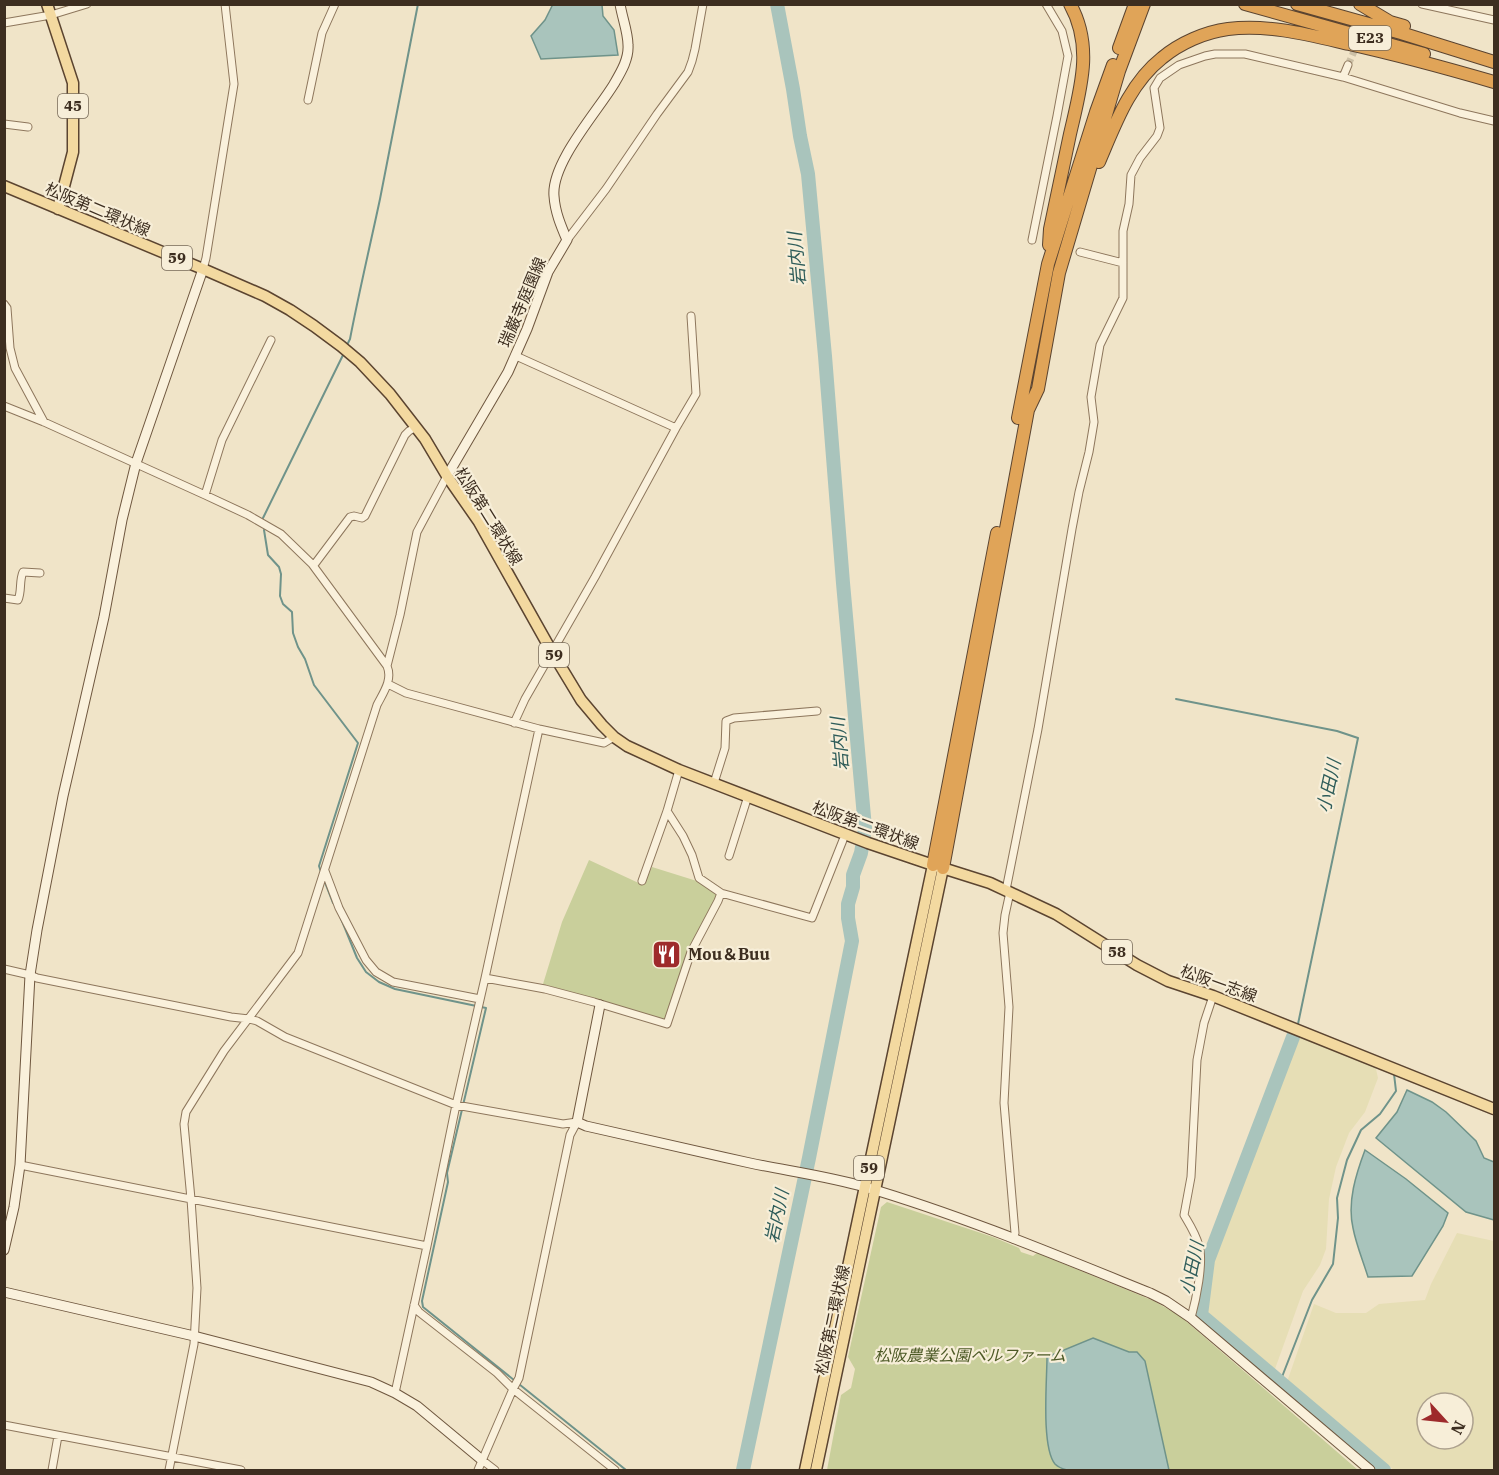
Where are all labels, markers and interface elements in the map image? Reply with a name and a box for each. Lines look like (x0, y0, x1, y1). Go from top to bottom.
road number: E23 (1349, 26, 1391, 50)
road number: 45 (58, 94, 88, 118)
street label: 松阪第二環状線 (43, 178, 153, 240)
water label: 岩内川 (783, 229, 810, 287)
road number: 59 (162, 246, 192, 270)
street label: 瑞巌寺庭園線 (494, 254, 550, 350)
street label: 松阪第二環状線 (451, 463, 527, 569)
road number: 59 (539, 643, 569, 667)
water label: 岩内川 (826, 714, 853, 772)
water label: 小田川 (1312, 755, 1346, 815)
street label: 松阪第二環状線 (810, 796, 922, 854)
restaurant icon: Mou＆Buu (651, 938, 683, 970)
road number: 58 (1102, 940, 1132, 964)
place label: Mou＆Buu (688, 944, 770, 964)
street label: 松阪一志線 (1178, 960, 1260, 1006)
road number: 59 (854, 1156, 884, 1180)
water label: 岩内川 (760, 1185, 794, 1245)
water label: 小田川 (1175, 1237, 1209, 1297)
street label: 松阪第二環状線 (811, 1263, 853, 1377)
park label: 松阪農業公園ベルファーム (874, 1345, 1066, 1365)
north arrow (1415, 1391, 1475, 1451)
text: N (1447, 1418, 1470, 1438)

